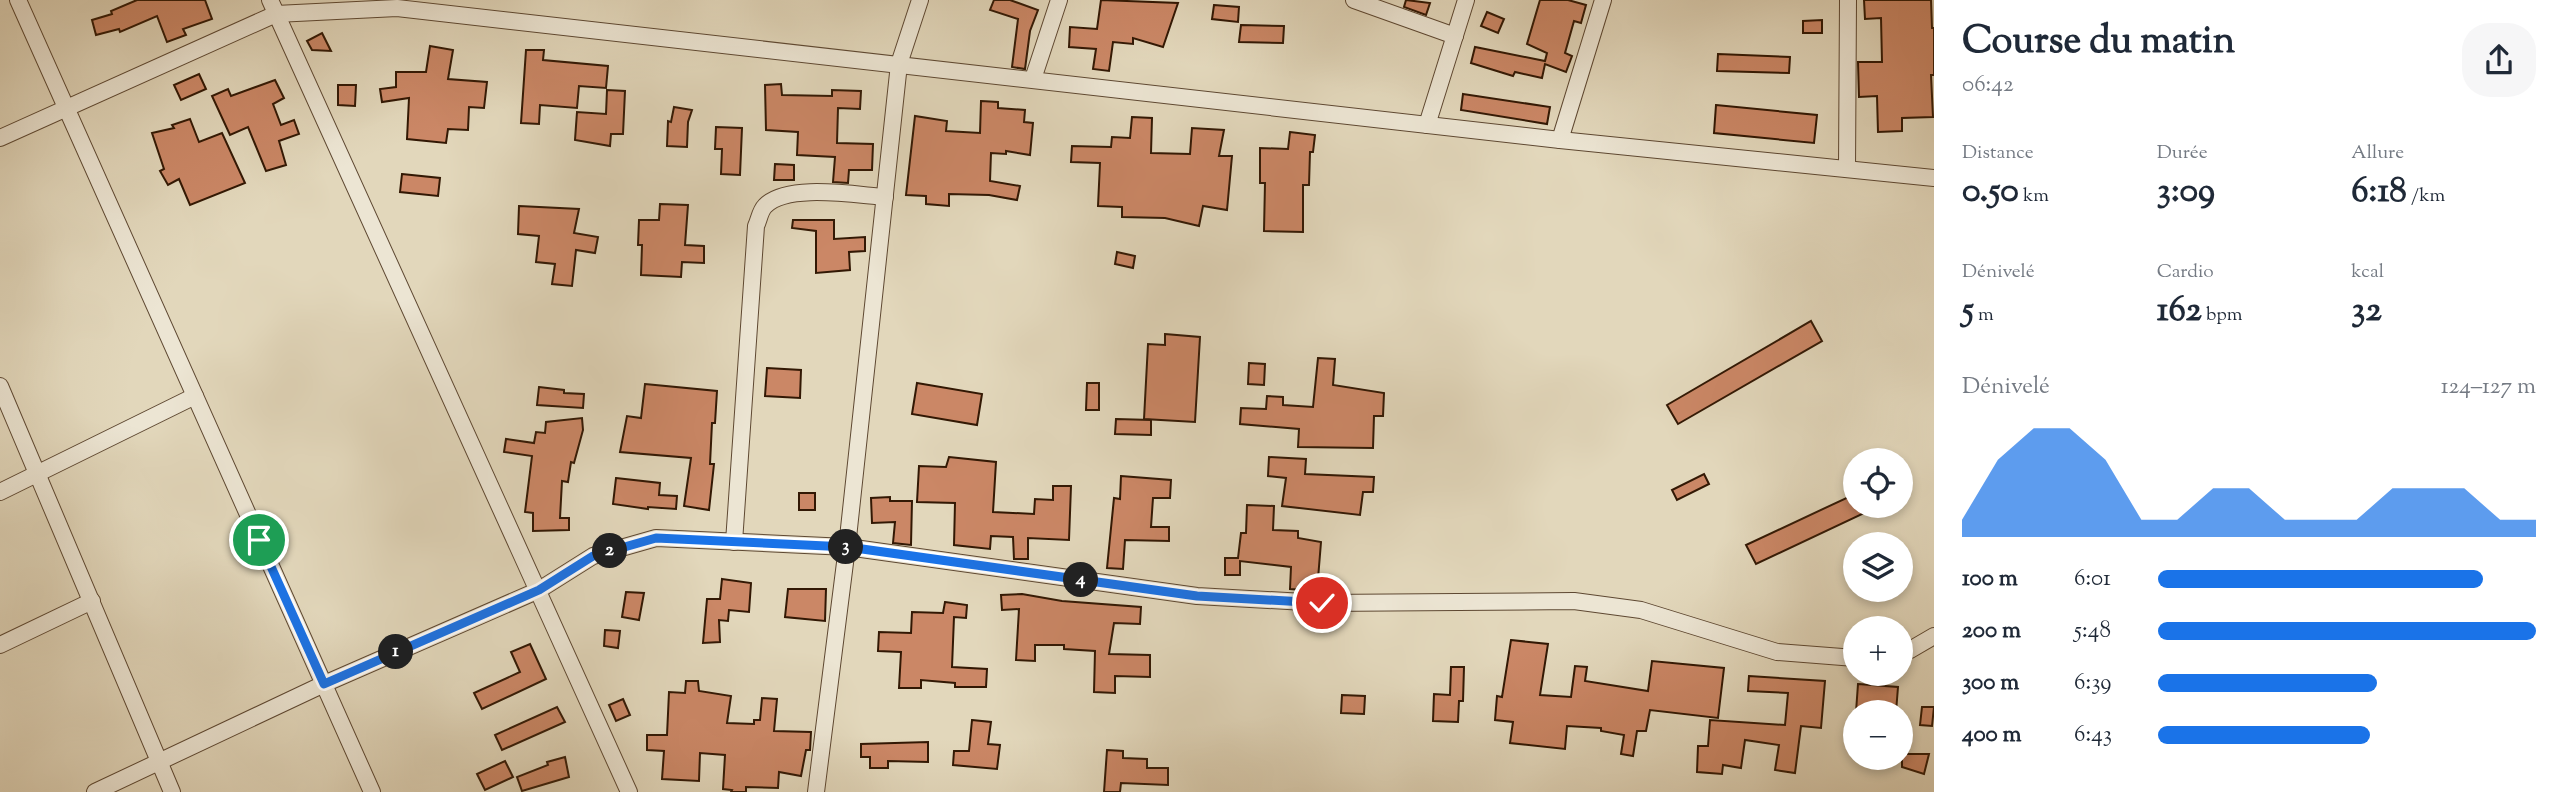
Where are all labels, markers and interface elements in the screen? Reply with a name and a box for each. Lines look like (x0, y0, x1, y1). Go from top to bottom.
text: Course du matin (1962, 16, 2235, 70)
button: share (2462, 23, 2536, 97)
text: 06:42 (1962, 69, 2014, 102)
text: Distance (1962, 140, 2034, 167)
text: Durée (2157, 140, 2207, 167)
text: Allure (2351, 140, 2404, 167)
text: 0.50 (1962, 167, 2019, 218)
text: 3:09 (2157, 167, 2215, 218)
text: 6:18 (2351, 167, 2407, 218)
text: km (2019, 183, 2049, 210)
text: /km (2407, 183, 2445, 210)
text: Dénivelé (1962, 259, 2035, 286)
text: Cardio (2157, 259, 2214, 286)
text: kcal (2351, 259, 2384, 286)
text: 5 (1962, 286, 1974, 337)
text: 162 (2157, 286, 2202, 337)
text: 32 (2351, 286, 2382, 337)
text: m (1974, 302, 1994, 329)
text: bpm (2202, 302, 2243, 329)
text: Dénivelé (1962, 371, 2050, 404)
text: 124–127 m (2441, 371, 2536, 404)
map controls (1843, 448, 1913, 770)
button: locate (1843, 448, 1913, 518)
pin (229, 510, 289, 570)
icon: arrive (240, 521, 278, 559)
pin: 3 (828, 530, 864, 564)
button: layers (1843, 532, 1913, 602)
text: 3 (842, 533, 849, 560)
pin: 2 (592, 534, 628, 568)
text: 2 (605, 537, 614, 564)
pin: 4 (1064, 562, 1098, 598)
text: 100 m (1962, 563, 2018, 596)
text: 6:01 (2074, 563, 2111, 596)
text: 4 (1076, 566, 1085, 593)
pin (1292, 573, 1352, 633)
icon: check (1303, 584, 1341, 622)
text: 200 m (1962, 615, 2021, 648)
text: 5:48 (2074, 615, 2111, 648)
button: + (1843, 616, 1913, 686)
pin: 1 (378, 634, 414, 670)
text: 1 (392, 638, 399, 665)
text: 300 m (1962, 667, 2019, 700)
text: 6:39 (2074, 667, 2111, 700)
button: − (1843, 700, 1913, 770)
text: 400 m (1962, 719, 2022, 752)
text: 6:43 (2074, 719, 2112, 752)

